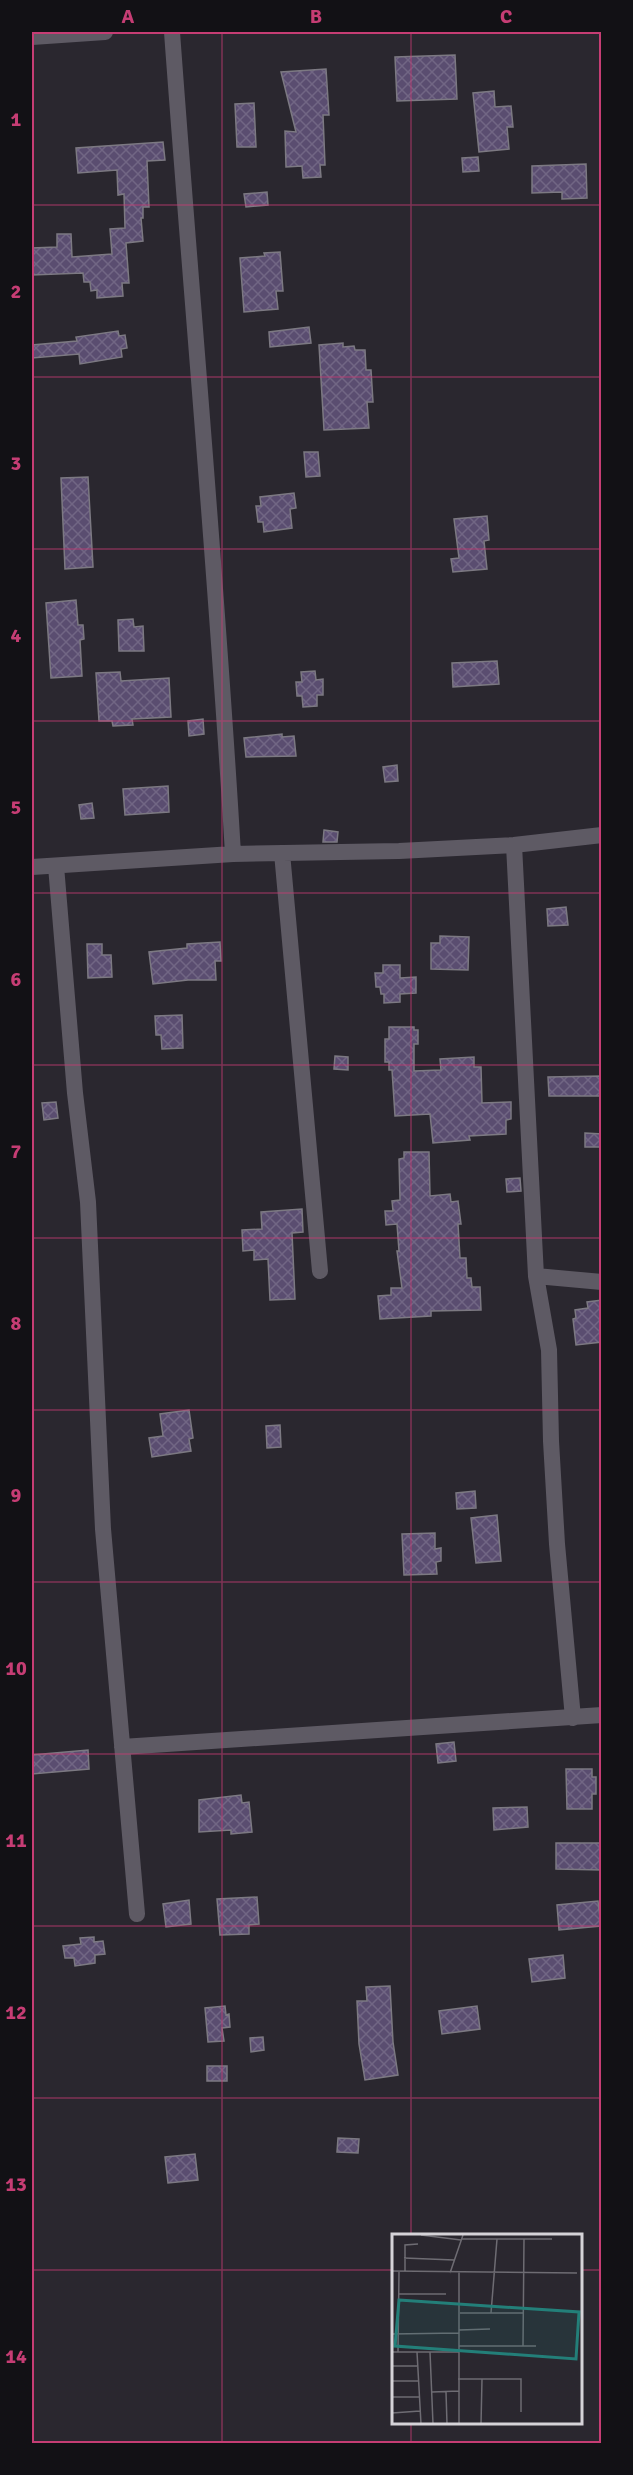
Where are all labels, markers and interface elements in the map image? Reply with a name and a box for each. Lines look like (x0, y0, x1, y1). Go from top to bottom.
text: A (122, 4, 135, 29)
text: B (310, 4, 322, 29)
text: C (500, 4, 512, 29)
text: 1 (11, 107, 22, 132)
text: 2 (11, 279, 21, 304)
text: 3 (11, 451, 21, 476)
text: 4 (11, 623, 22, 648)
text: 5 (11, 795, 21, 820)
text: 6 (11, 967, 22, 992)
text: 7 (11, 1139, 22, 1164)
text: 8 (11, 1311, 22, 1336)
text: 9 (11, 1483, 22, 1508)
text: 10 (5, 1656, 27, 1681)
text: 11 (5, 1828, 27, 1853)
text: 12 (5, 2000, 27, 2025)
text: 13 (5, 2172, 27, 2197)
inset map (392, 2234, 582, 2424)
text: 14 (5, 2344, 27, 2369)

